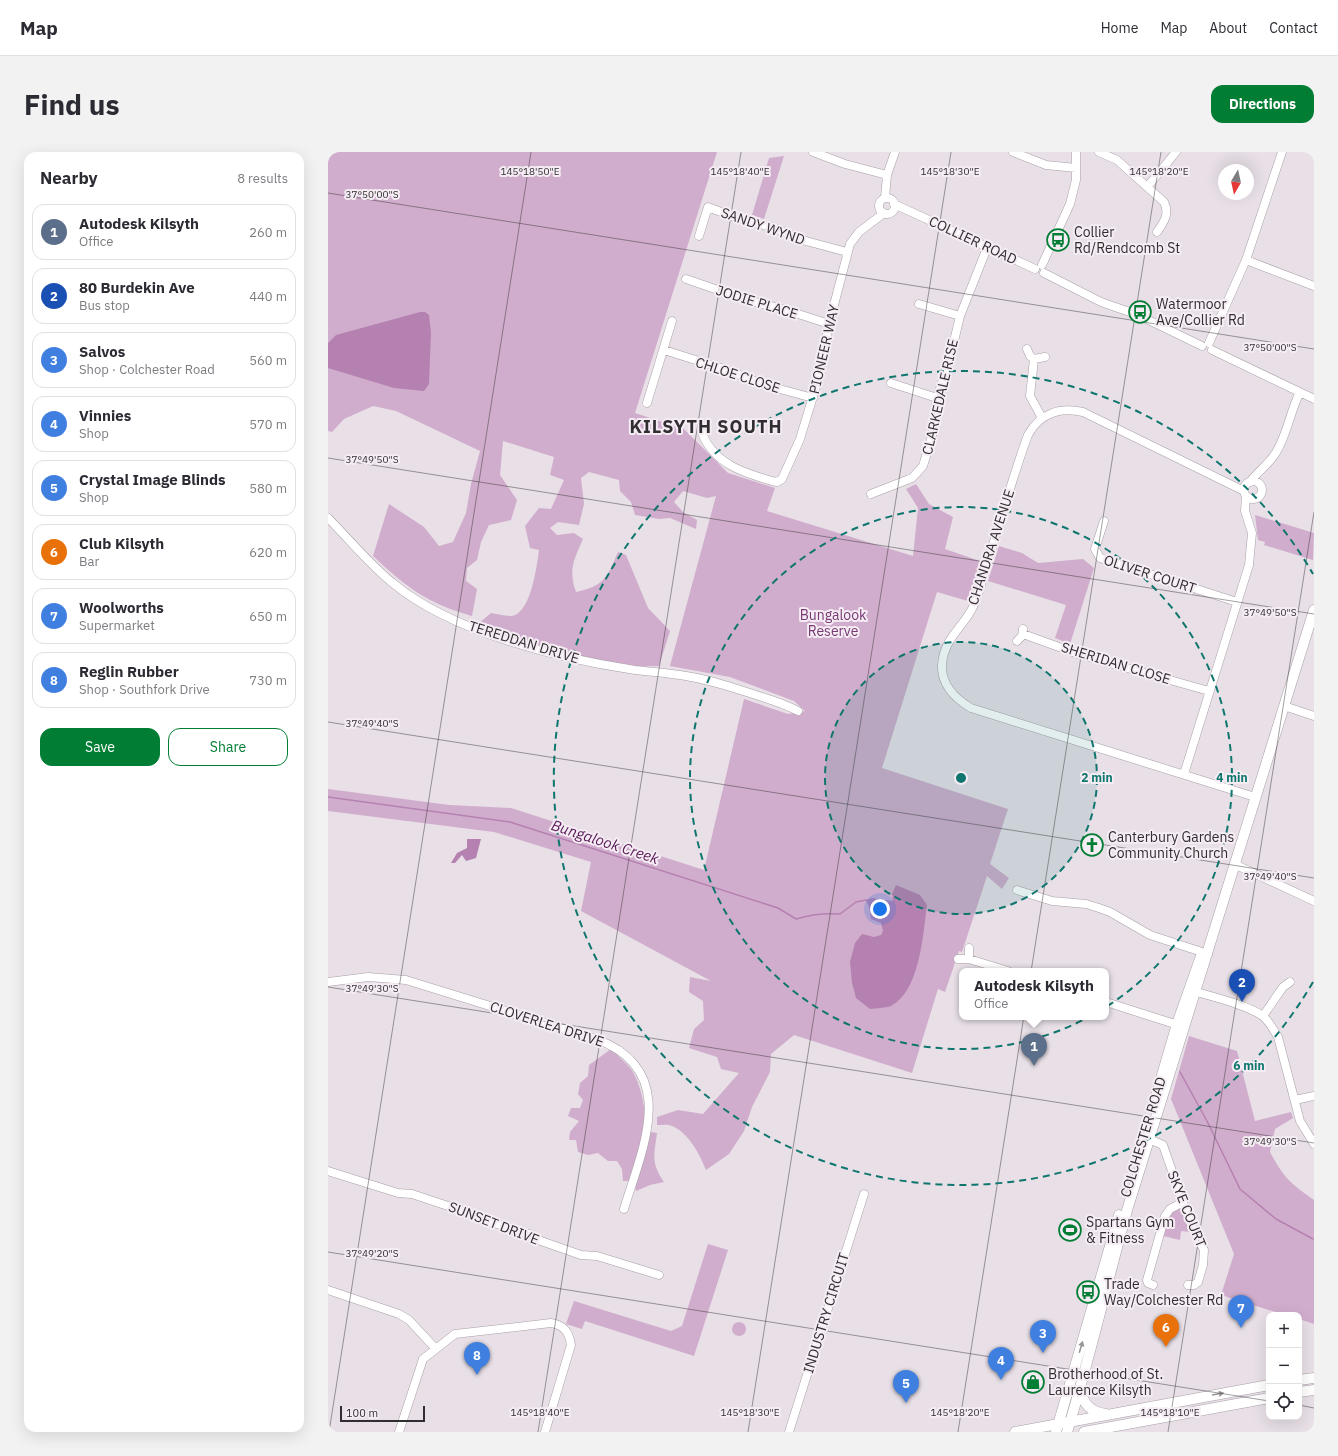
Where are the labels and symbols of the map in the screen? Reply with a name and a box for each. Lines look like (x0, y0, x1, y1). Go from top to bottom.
north arrow (1218, 164, 1254, 200)
text: 145°18'50"E (500, 165, 560, 178)
text: 145°18'40"E (710, 165, 770, 178)
text: 145°18'30"E (920, 165, 980, 178)
text: 145°18'20"E (1129, 165, 1189, 178)
text: 37°50'00"S (345, 188, 399, 201)
street label: SANDY WYND (719, 203, 807, 249)
street label: COLLIER ROAD (926, 212, 1020, 268)
place label: Collier Rd/Rendcomb St (1074, 223, 1180, 257)
bus stop icon: Collier Rd/Rendcomb St (1045, 227, 1071, 253)
street label: JODIE PLACE (714, 281, 800, 323)
place label: Watermoor Ave/Collier Rd (1156, 295, 1245, 329)
bus stop icon: Watermoor Ave/Collier Rd (1127, 299, 1153, 325)
street label: PIONEER WAY (805, 302, 843, 396)
street label: CLARKEDALE RISE (918, 337, 962, 457)
text: 37°50'00"S (1243, 341, 1297, 354)
street label: CHLOE CLOSE (693, 353, 783, 397)
district label: KILSYTH SOUTH (629, 415, 783, 438)
text: 37°49'50"S (345, 453, 399, 466)
street label: CHANDRA AVENUE (964, 487, 1018, 607)
street label: OLIVER COURT (1102, 551, 1198, 597)
park label: Bungalook Reserve (800, 606, 867, 640)
text: 37°49'50"S (1243, 606, 1297, 619)
street label: TEREDDAN DRIVE (467, 617, 581, 667)
street label: SHERIDAN CLOSE (1059, 638, 1173, 688)
text: 37°49'40"S (345, 717, 399, 730)
text: 2 min (1081, 770, 1113, 785)
text: 4 min (1216, 770, 1248, 785)
centre of rings (954, 771, 968, 785)
water label: Bungalook Creek (549, 815, 662, 868)
place label: Canterbury Gardens Community Church (1108, 828, 1234, 862)
church icon: Canterbury Gardens Community Church (1079, 832, 1105, 858)
text: 37°49'40"S (1243, 870, 1297, 883)
your location (870, 899, 890, 919)
pin: 2 (1229, 969, 1255, 1002)
text: 37°49'30"S (345, 982, 399, 995)
street label: CLOVERLEA DRIVE (488, 997, 606, 1051)
pin: 1 (1021, 1033, 1047, 1066)
text: 6 min (1233, 1058, 1265, 1073)
street label: COLCHESTER ROAD (1116, 1075, 1170, 1199)
text: 37°49'30"S (1243, 1135, 1297, 1148)
street label: SKYE COURT (1163, 1168, 1211, 1250)
street label: SUNSET DRIVE (446, 1197, 542, 1249)
place label: Spartans Gym & Fitness (1086, 1213, 1174, 1247)
sports icon: Spartans Gym & Fitness (1057, 1217, 1083, 1243)
text: 37°49'20"S (345, 1247, 399, 1260)
street label: INDUSTRY CIRCUIT (799, 1250, 853, 1376)
place label: Trade Way/Colchester Rd (1104, 1275, 1223, 1309)
bus stop icon: Trade Way/Colchester Rd (1075, 1279, 1101, 1305)
pin: 7 (1228, 1295, 1254, 1328)
pin: 6 (1153, 1314, 1179, 1347)
pin: 3 (1030, 1320, 1056, 1353)
one-way arrow (1078, 1341, 1084, 1353)
pin: 8 (464, 1342, 490, 1375)
pin: 4 (988, 1347, 1014, 1380)
place label: Brotherhood of St. Laurence Kilsyth (1048, 1365, 1163, 1399)
shop icon: Brotherhood of St. Laurence Kilsyth (1020, 1369, 1046, 1395)
pin: 5 (893, 1370, 919, 1403)
one-way arrow (1212, 1391, 1224, 1397)
scale bar (340, 1404, 425, 1423)
text: 145°18'40"E (510, 1406, 570, 1419)
text: 145°18'30"E (720, 1406, 780, 1419)
text: 145°18'20"E (930, 1406, 990, 1419)
text: 145°18'10"E (1140, 1406, 1200, 1419)

